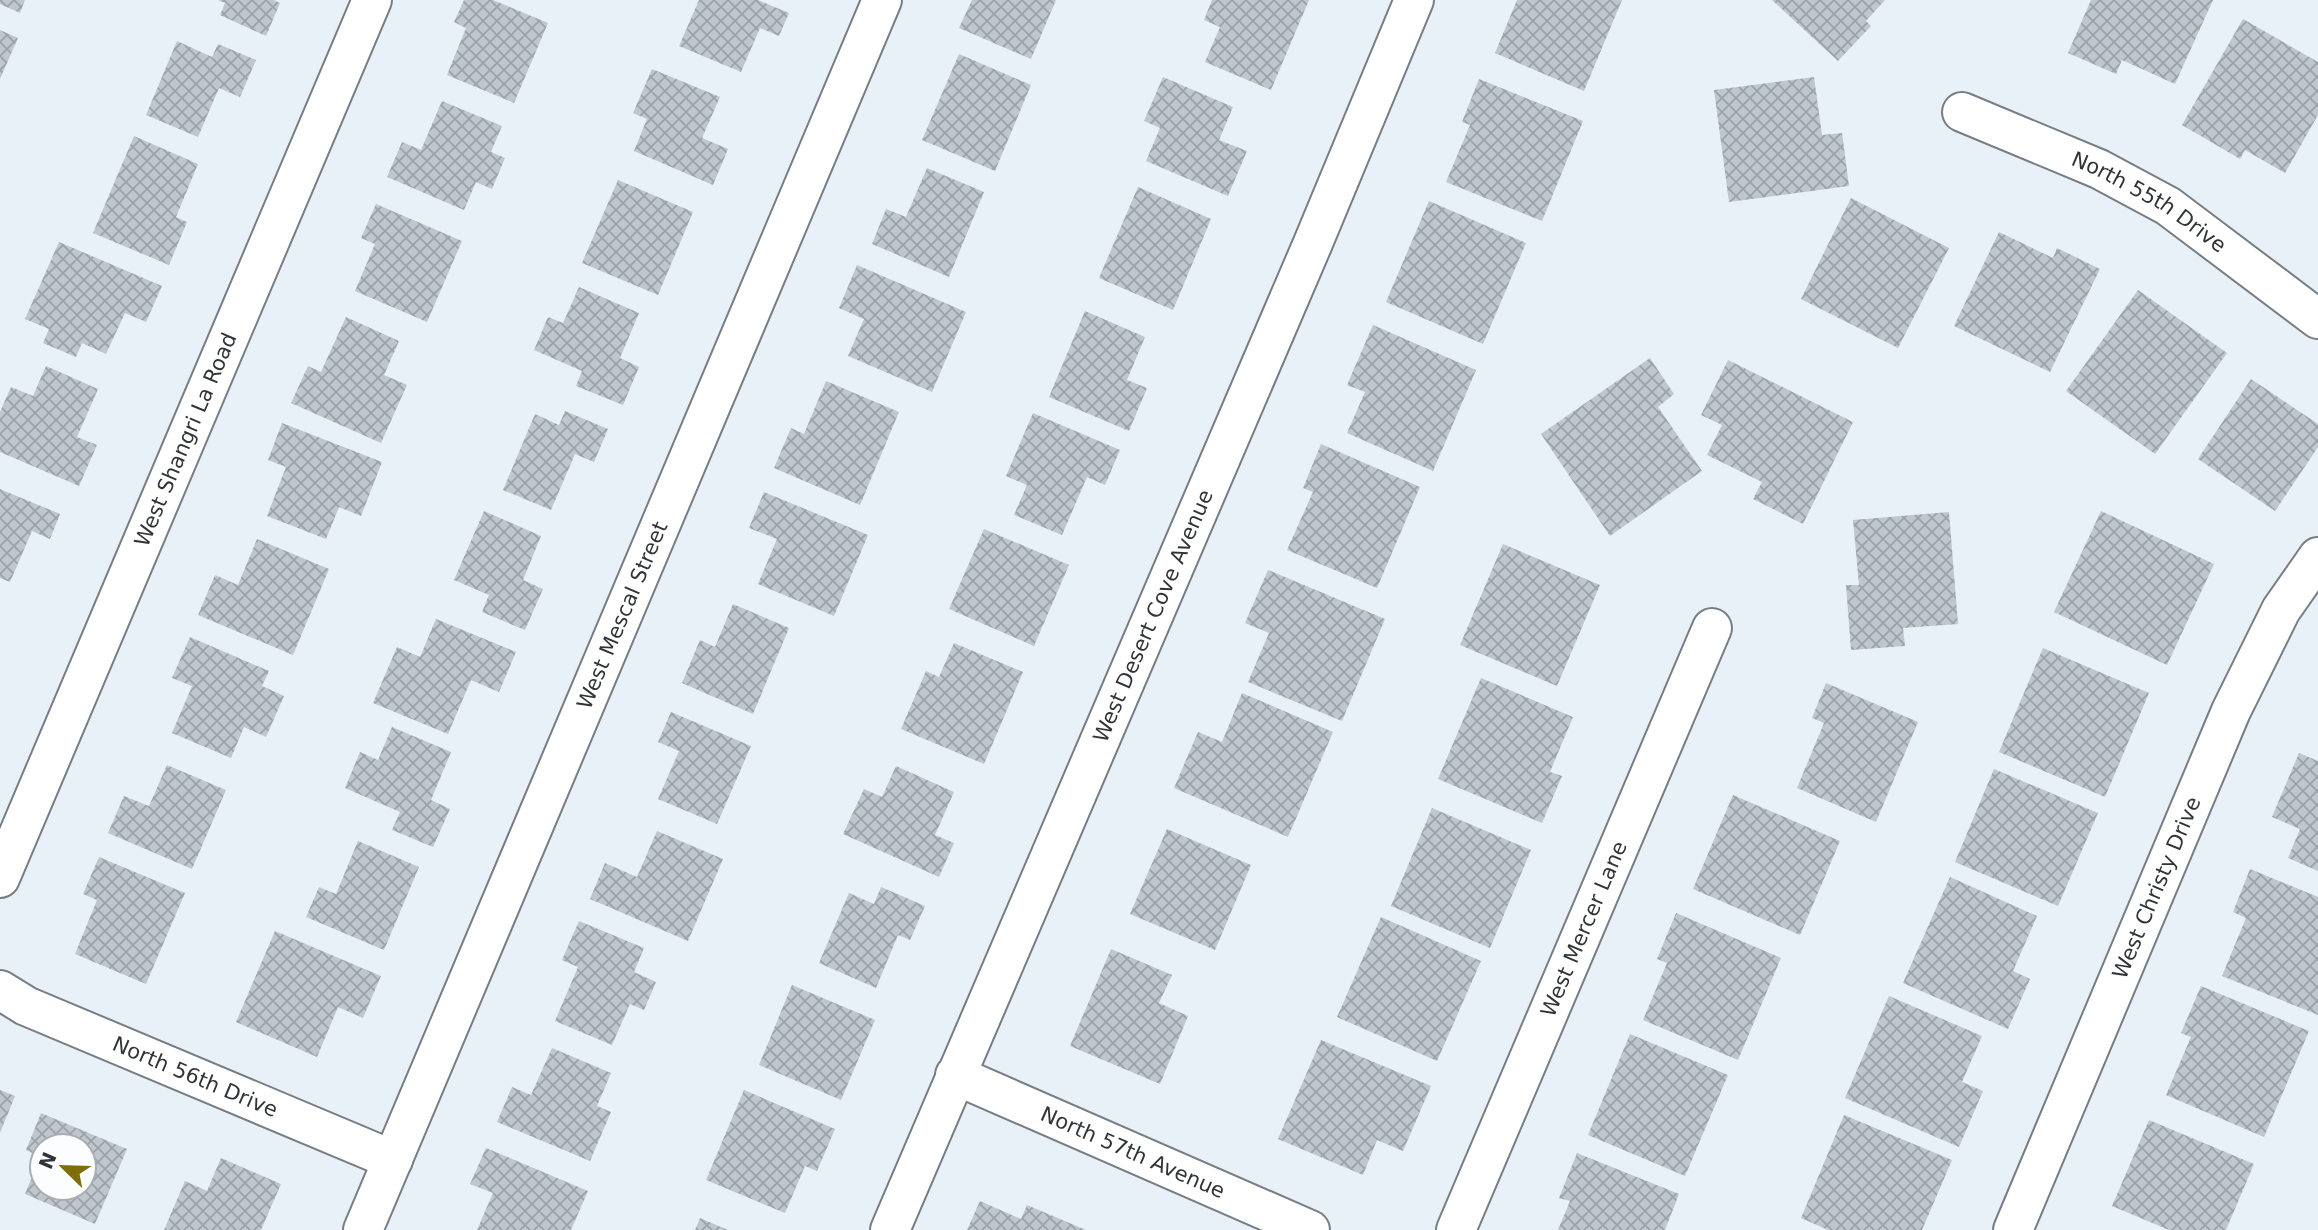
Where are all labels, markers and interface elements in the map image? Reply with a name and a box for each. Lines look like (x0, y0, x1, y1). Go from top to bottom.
street label: North 55th Drive (2068, 147, 2231, 257)
street label: West Shangri La Road (130, 329, 242, 550)
street label: West Desert Cove Avenue (1088, 486, 1218, 746)
street label: West Mescal Street (572, 518, 672, 713)
street label: West Christy Drive (2108, 793, 2206, 983)
street label: West Mercer Lane (1536, 838, 1632, 1020)
street label: North 56th Drive (109, 1032, 281, 1122)
street label: North 57th Avenue (1037, 1102, 1229, 1203)
north arrow (28, 1132, 98, 1202)
text: N (34, 1149, 61, 1172)

